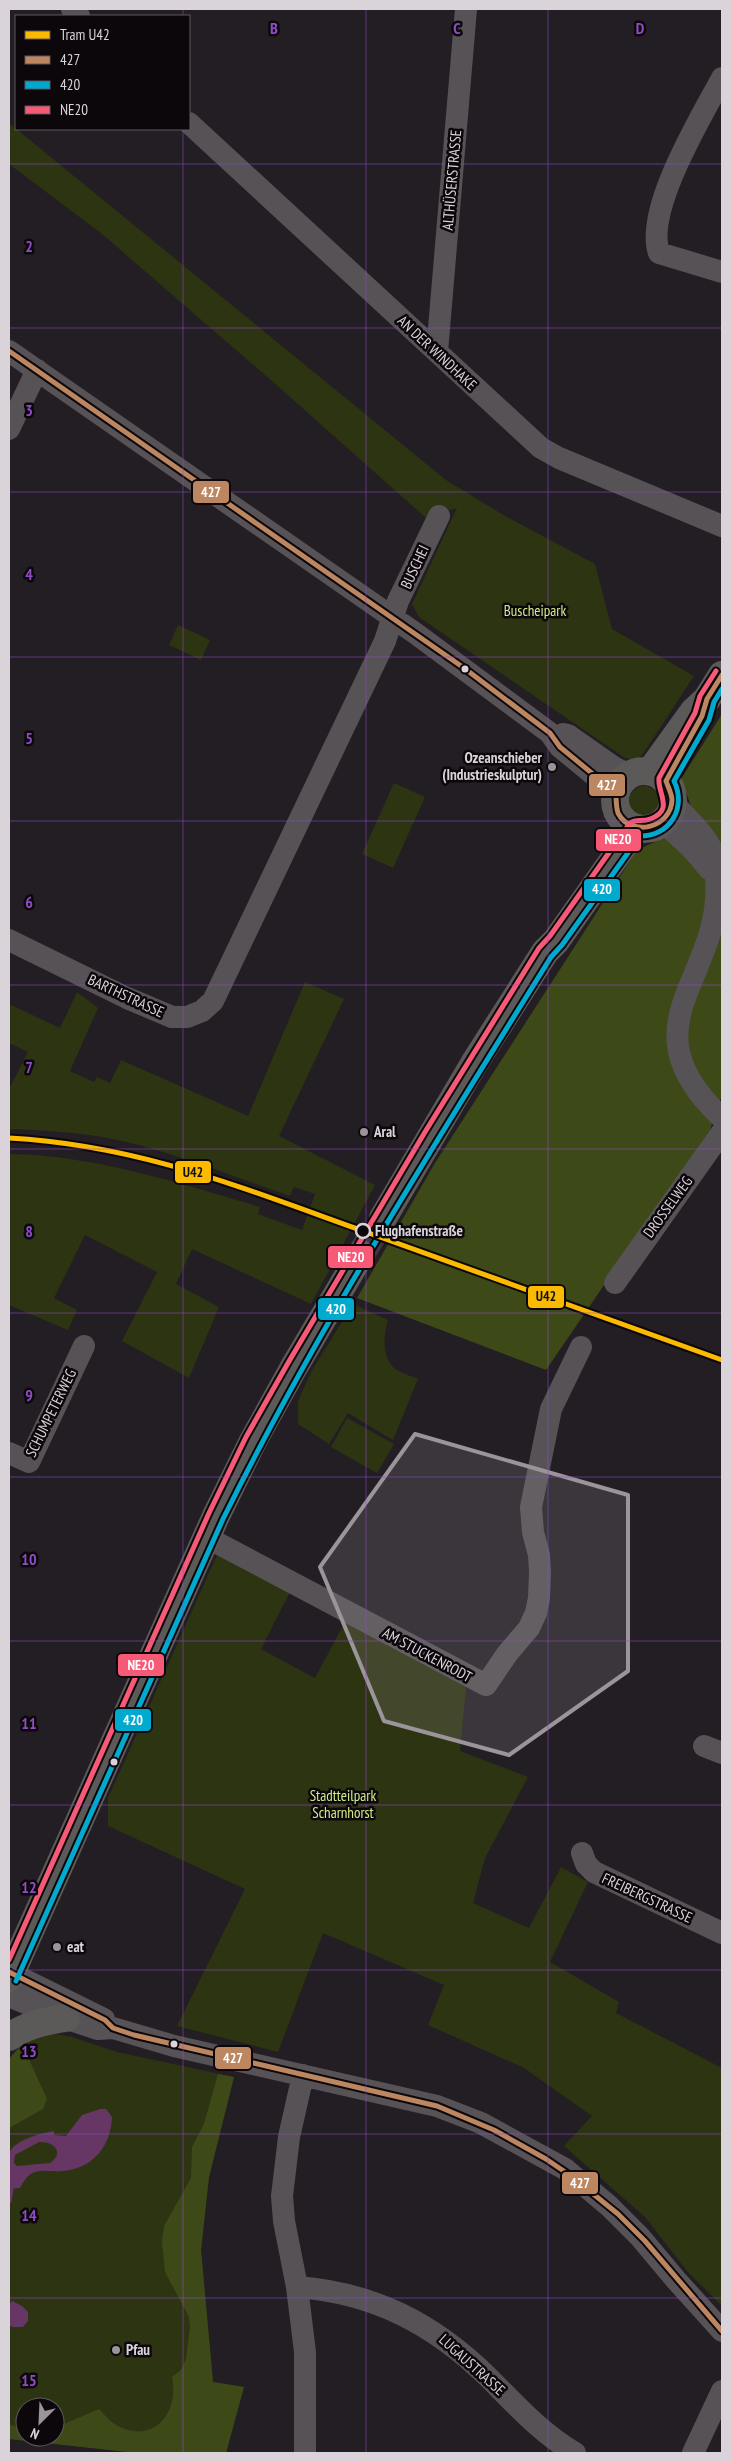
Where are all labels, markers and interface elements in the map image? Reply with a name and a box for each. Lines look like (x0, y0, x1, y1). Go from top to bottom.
legend (15, 15, 190, 130)
text: B (270, 18, 278, 38)
text: C (453, 18, 461, 38)
text: D (636, 18, 645, 38)
text: Tram U42 (60, 25, 110, 44)
text: 427 (60, 50, 80, 69)
text: 420 (60, 75, 81, 94)
text: NE20 (60, 100, 88, 119)
street label: ALTHÜSERSTRASSE (438, 129, 465, 231)
text: 2 (25, 236, 33, 256)
street label: AN DER WINDHAKE (394, 311, 481, 394)
text: 3 (25, 400, 33, 420)
line badge: 427 (192, 480, 230, 504)
text: 427 (201, 483, 221, 501)
street label: BUSCHEI (396, 542, 433, 592)
text: 4 (25, 564, 33, 584)
park label: Buscheipark (504, 601, 566, 620)
unlabelled marker (460, 664, 470, 674)
text: 5 (25, 728, 33, 748)
place label: Ozeanschieber (Industrieskulptur) (442, 748, 543, 784)
marker: Ozeanschieber (Industrieskulptur) (546, 761, 558, 773)
line badge: 427 (588, 773, 626, 797)
text: 427 (597, 776, 617, 794)
line badge: NE20 (595, 828, 642, 852)
text: NE20 (605, 830, 632, 848)
line badge: 420 (583, 878, 621, 902)
text: 420 (592, 880, 612, 898)
text: 6 (25, 892, 33, 912)
street label: BARTHSTRASSE (85, 970, 167, 1021)
text: 7 (25, 1057, 33, 1077)
place label: Aral (373, 1122, 396, 1141)
marker: Aral (358, 1126, 370, 1138)
line badge: U42 (174, 1160, 212, 1184)
text: U42 (183, 1163, 203, 1181)
street label: DROSSELWEG (639, 1172, 696, 1241)
text: 8 (25, 1221, 33, 1241)
place label: Flughafenstraße (375, 1221, 463, 1240)
marker: Flughafenstraße (355, 1223, 371, 1239)
line badge: NE20 (327, 1245, 374, 1269)
text: NE20 (338, 1248, 365, 1266)
line badge: U42 (527, 1285, 565, 1309)
text: U42 (536, 1287, 556, 1305)
line badge: 420 (317, 1297, 355, 1321)
text: 420 (326, 1300, 346, 1318)
street label: SCHUMPETERWEG (21, 1366, 80, 1460)
text: 9 (25, 1385, 33, 1405)
text: 10 (21, 1549, 37, 1569)
street label: AM STUCKENRODT (379, 1623, 475, 1686)
line badge: NE20 (117, 1653, 165, 1677)
text: NE20 (128, 1656, 155, 1674)
line badge: 420 (114, 1708, 152, 1732)
text: 420 (123, 1711, 143, 1729)
text: 11 (21, 1713, 37, 1733)
unlabelled marker (109, 1757, 119, 1767)
park label: Stadtteilpark Scharnhorst (310, 1786, 376, 1822)
street label: FREIBERGSTRASSE (599, 1868, 695, 1927)
text: 12 (21, 1877, 37, 1897)
place label: eat (67, 1937, 85, 1956)
marker: eat (51, 1941, 63, 1953)
unlabelled marker (169, 2039, 179, 2049)
text: 13 (21, 2041, 37, 2061)
line badge: 427 (214, 2046, 252, 2070)
text: 427 (223, 2049, 243, 2067)
line badge: 427 (561, 2171, 599, 2195)
text: 427 (570, 2174, 590, 2192)
text: 14 (21, 2205, 37, 2225)
street label: LUGAUSTRASSE (435, 2330, 509, 2399)
place label: Pfau (126, 2340, 150, 2359)
marker: Pfau (110, 2344, 122, 2356)
text: 15 (21, 2370, 37, 2390)
north arrow (15, 2397, 65, 2447)
text: N (28, 2424, 42, 2444)

